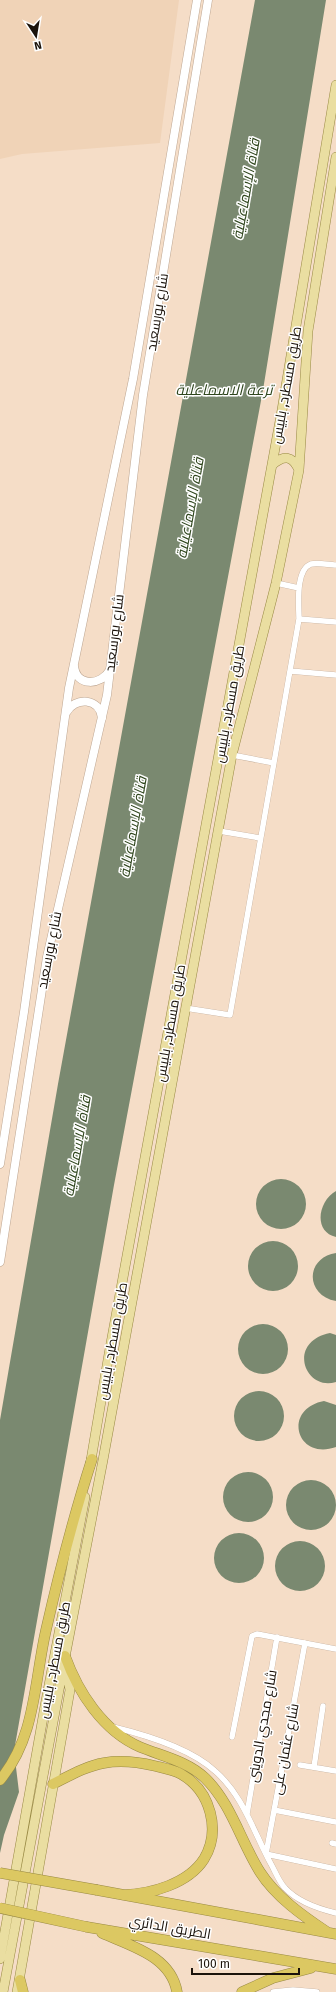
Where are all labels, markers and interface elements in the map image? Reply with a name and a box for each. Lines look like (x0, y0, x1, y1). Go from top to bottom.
north arrow (16, 16, 56, 56)
text: N (33, 38, 43, 52)
water label: قناة الإسماعيلية (228, 136, 265, 241)
street label: شارع بورسعيد (143, 272, 172, 352)
street label: طريق مسطرد, بلبيس (268, 325, 305, 445)
water label: ترعة الاسماعلية (175, 381, 276, 399)
water label: قناة الإسماعيلية (172, 455, 209, 560)
street label: شارع بورسعيد (101, 593, 128, 673)
street label: طريق مسطرد, بلبيس (211, 644, 248, 764)
water label: قناة الإسماعيلية (115, 774, 152, 879)
street label: شارع بورسعيد (34, 910, 65, 990)
street label: طريق مسطرد, بلبيس (152, 963, 189, 1083)
water label: قناة الإسماعيلية (59, 1093, 96, 1198)
street label: طريق مسطرد, بلبيس (94, 1281, 131, 1401)
street label: طريق مسطرد, بلبيس (35, 1600, 74, 1720)
street label: شارع مجدي الدوينى (244, 1668, 284, 1784)
street label: شارع عثمان على (268, 1702, 303, 1796)
street label: الطريق الدائري (127, 1912, 212, 1946)
scale bar (192, 1950, 299, 1976)
text: 100 m (198, 1957, 230, 1971)

